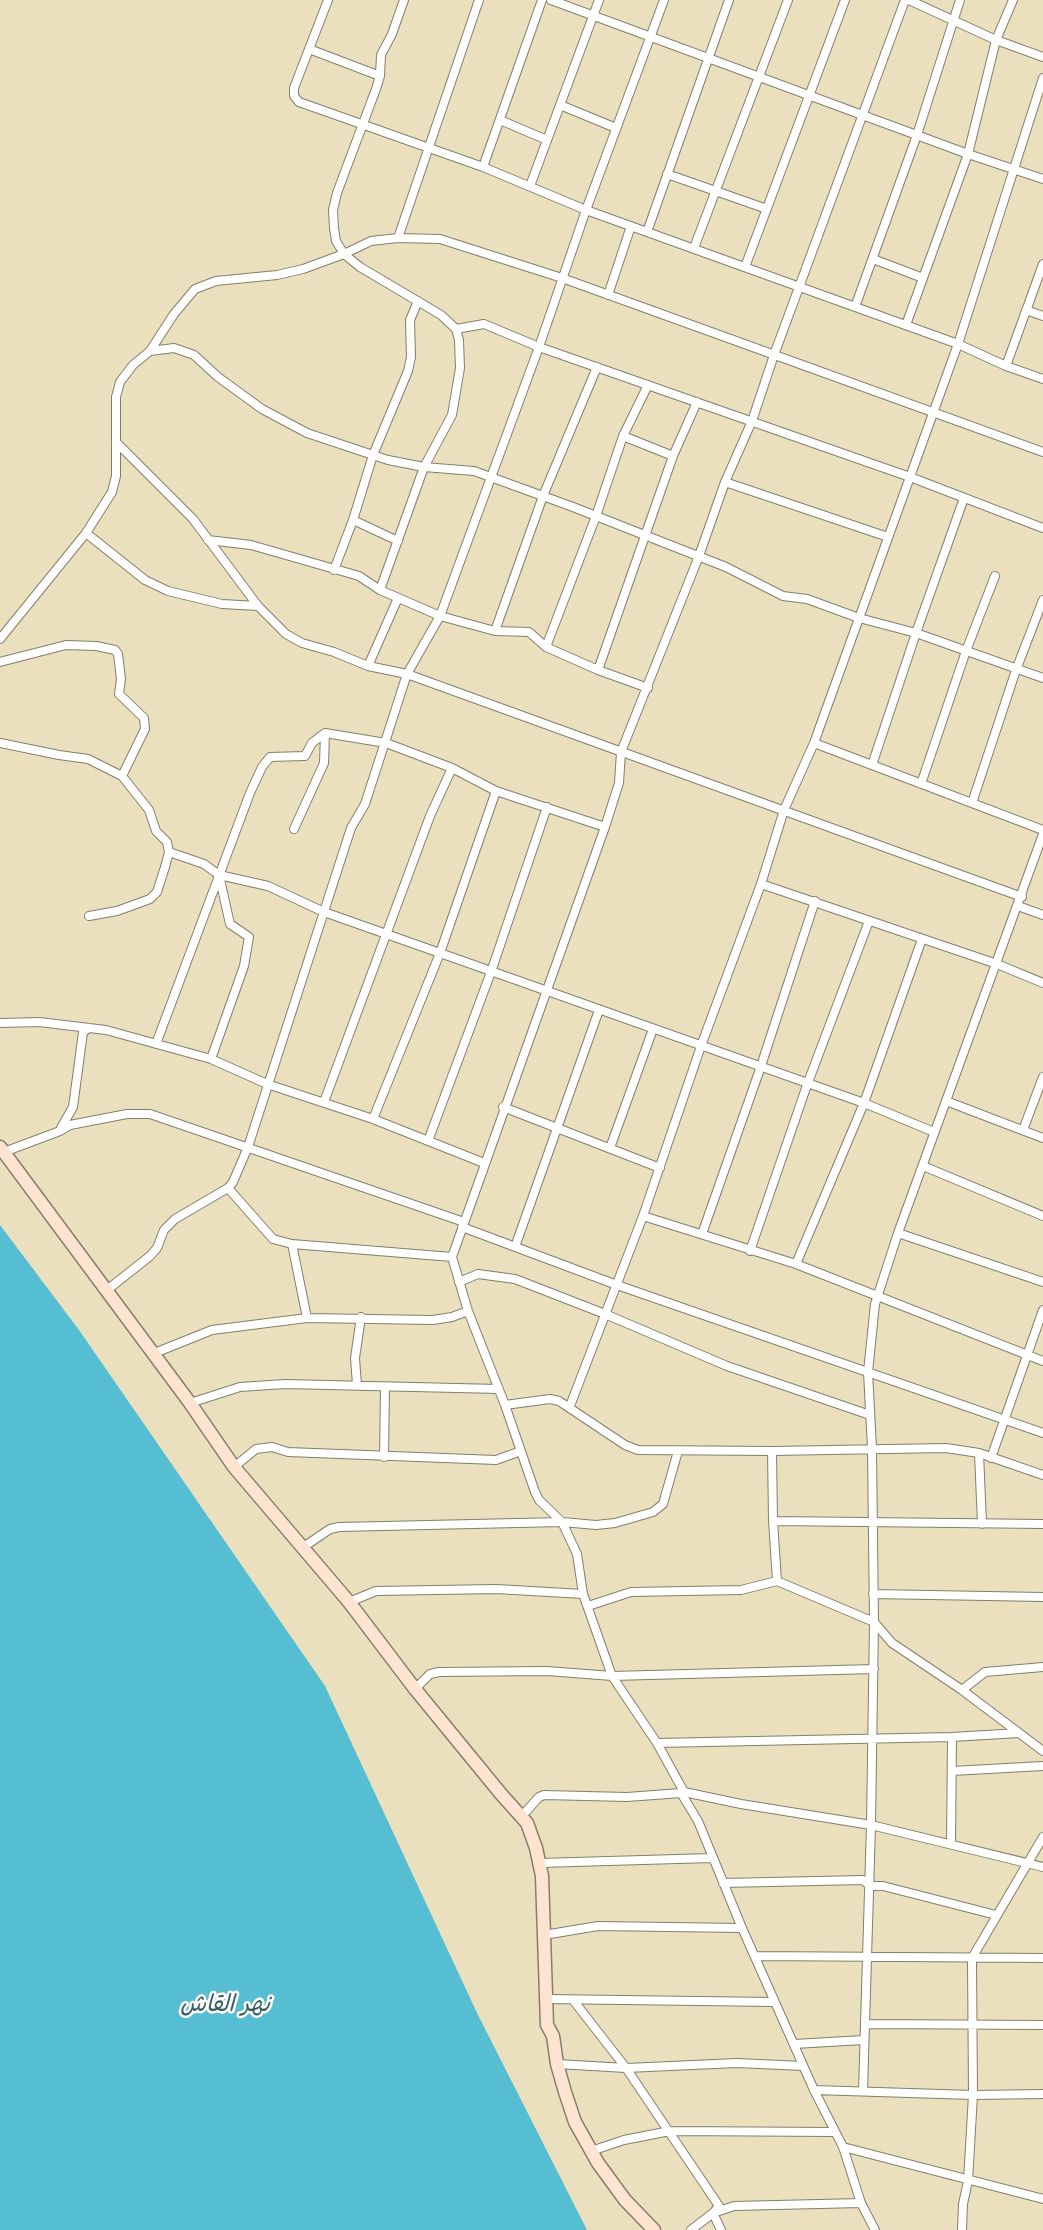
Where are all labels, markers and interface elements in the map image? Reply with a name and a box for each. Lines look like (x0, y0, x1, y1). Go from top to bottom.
water label: نهر القاش (180, 1990, 270, 2018)

